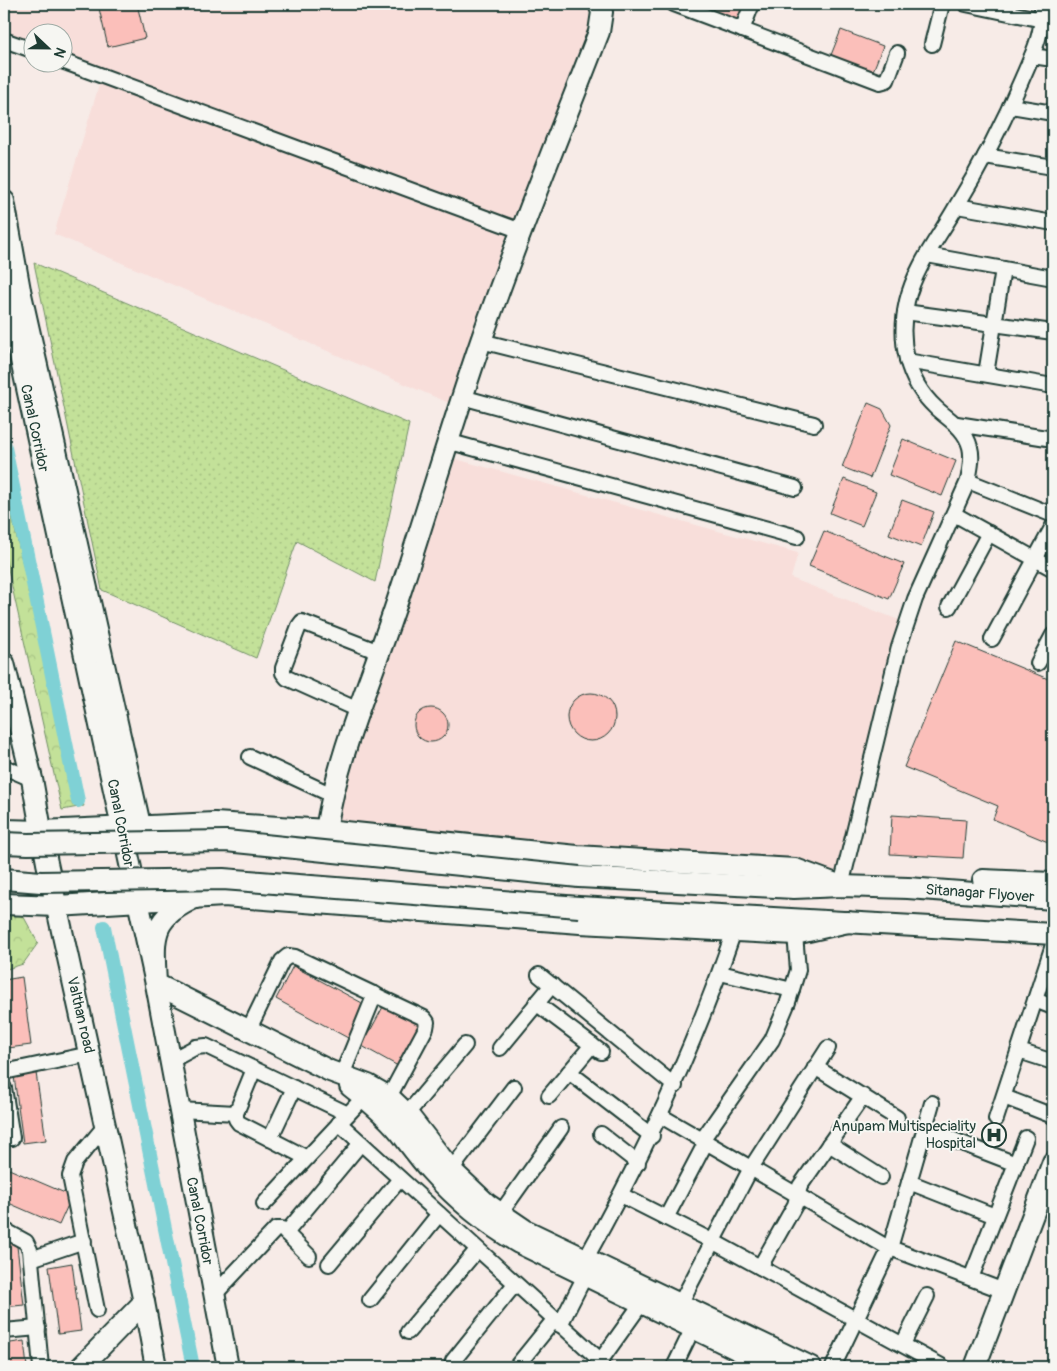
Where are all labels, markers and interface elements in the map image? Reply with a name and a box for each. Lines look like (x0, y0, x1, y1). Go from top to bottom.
north arrow (22, 22, 72, 72)
text: N (50, 45, 69, 60)
street label: Canal Corridor (16, 382, 53, 474)
street label: Canal Corridor (103, 777, 138, 869)
street label: Sitanagar Flyover (925, 880, 1036, 907)
street label: Valthan road (62, 975, 99, 1055)
place label: Anupam Multispeciality Hospital (832, 1117, 977, 1153)
hospital icon: Anupam Multispeciality Hospital (981, 1122, 1007, 1148)
street label: Canal Corridor (182, 1175, 217, 1267)

